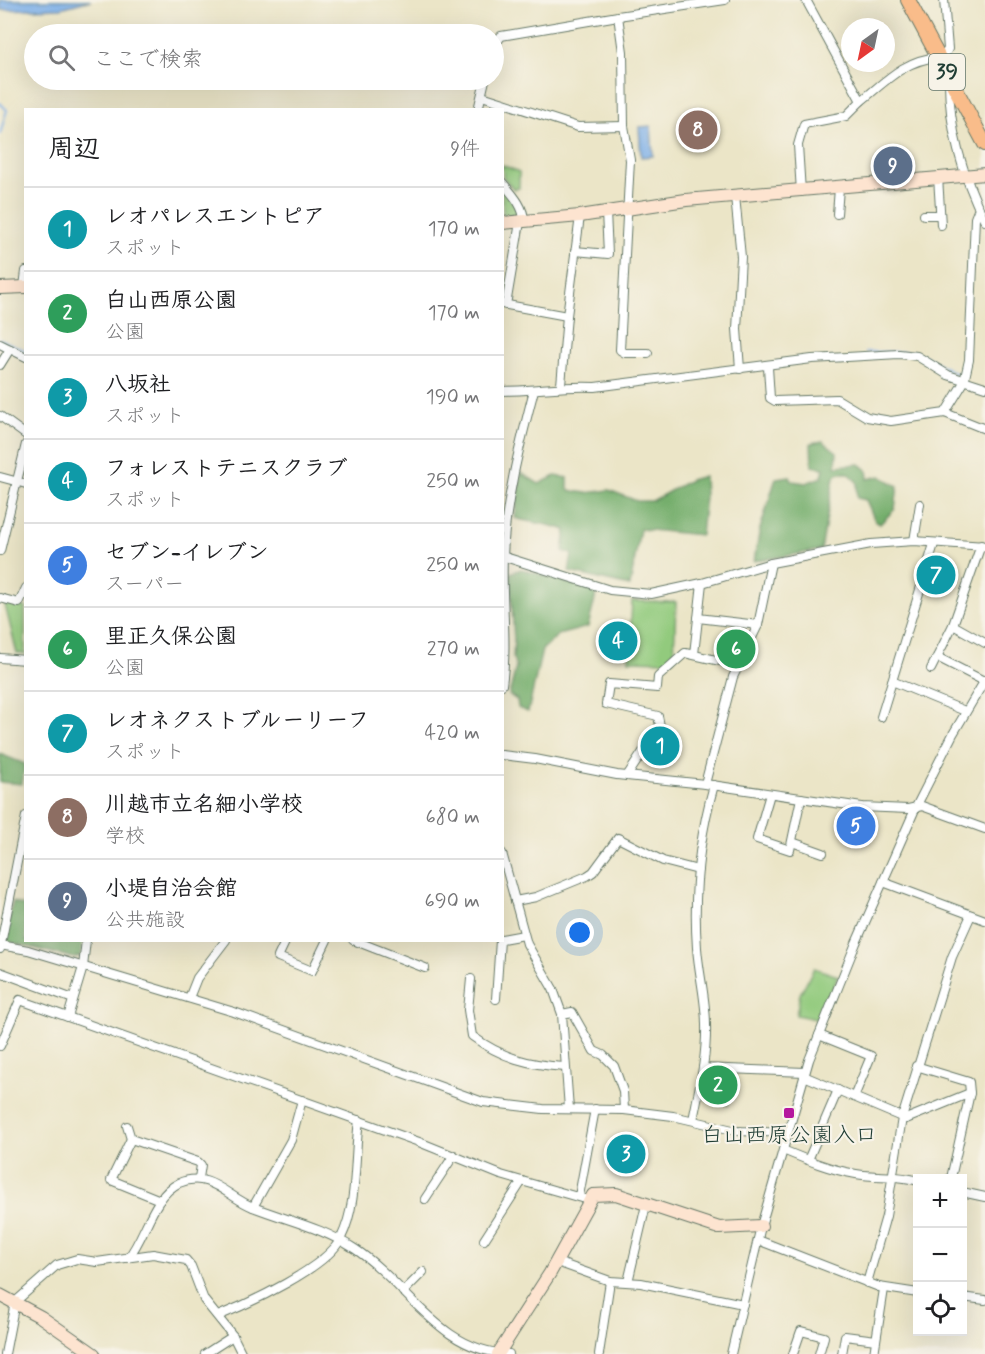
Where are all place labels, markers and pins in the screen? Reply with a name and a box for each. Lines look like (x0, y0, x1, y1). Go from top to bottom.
pin: 8 (678, 108, 718, 152)
pin: 9 (874, 144, 912, 188)
pin: 7 (916, 552, 956, 598)
pin: 4 (598, 618, 638, 664)
pin: 6 (716, 626, 756, 672)
pin: 1 (640, 724, 680, 768)
pin: 5 (836, 804, 876, 848)
pin: 2 (698, 1062, 738, 1108)
marker: 白山西原公園入口 (782, 1106, 796, 1120)
place label: 白山西原公園入口 (701, 1122, 877, 1150)
pin: 3 (606, 1132, 646, 1176)

